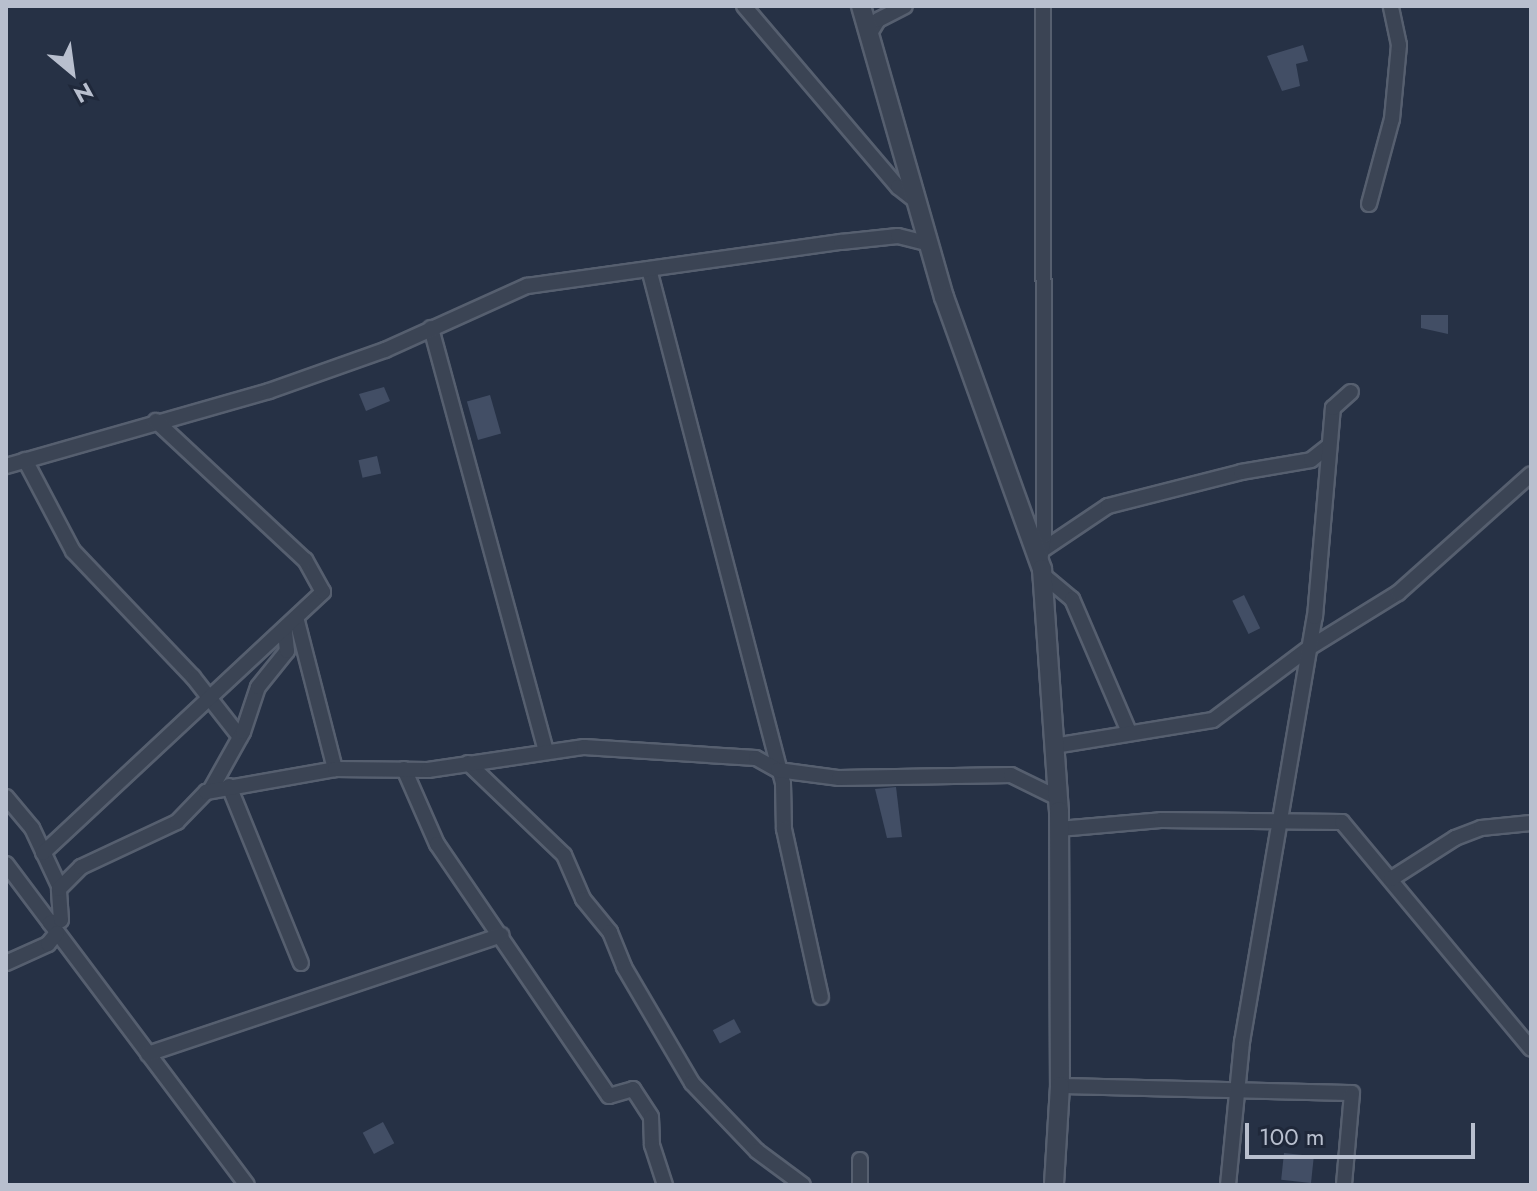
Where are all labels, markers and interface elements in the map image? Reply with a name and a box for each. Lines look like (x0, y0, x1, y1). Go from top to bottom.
north arrow (32, 32, 112, 112)
text: N (68, 75, 99, 111)
scale bar (1249, 1107, 1479, 1157)
text: 100 m (1259, 1119, 1325, 1154)

